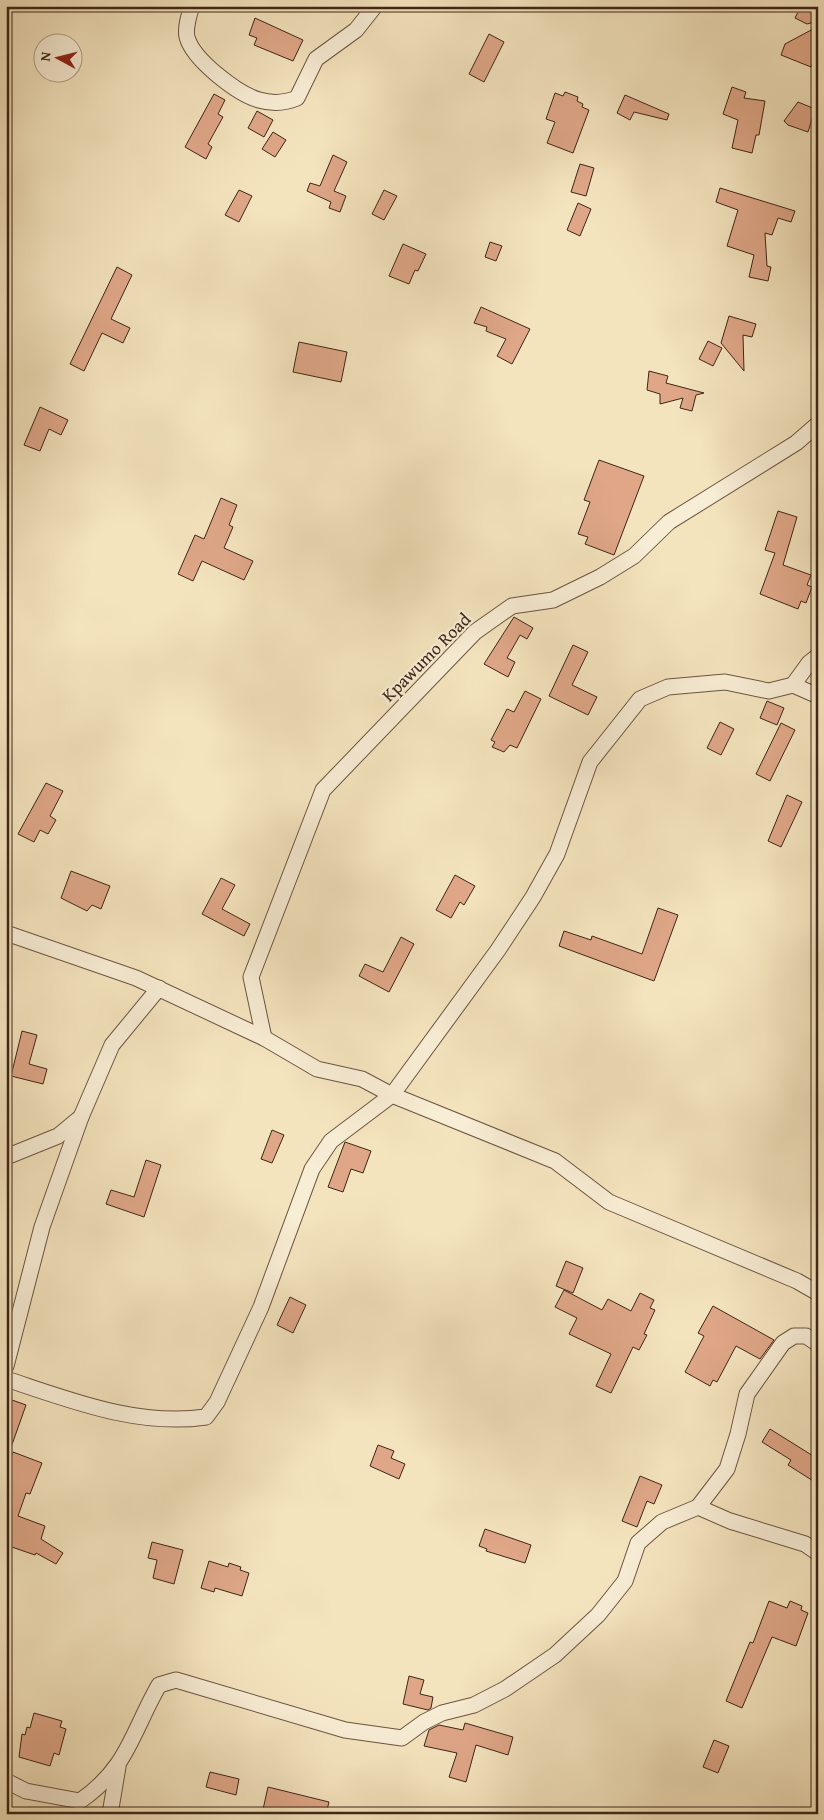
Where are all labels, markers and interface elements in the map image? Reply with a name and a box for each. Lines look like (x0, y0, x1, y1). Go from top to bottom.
north arrow (32, 32, 82, 82)
text: N (35, 50, 56, 62)
street label: Kpawumo Road (375, 606, 477, 708)

